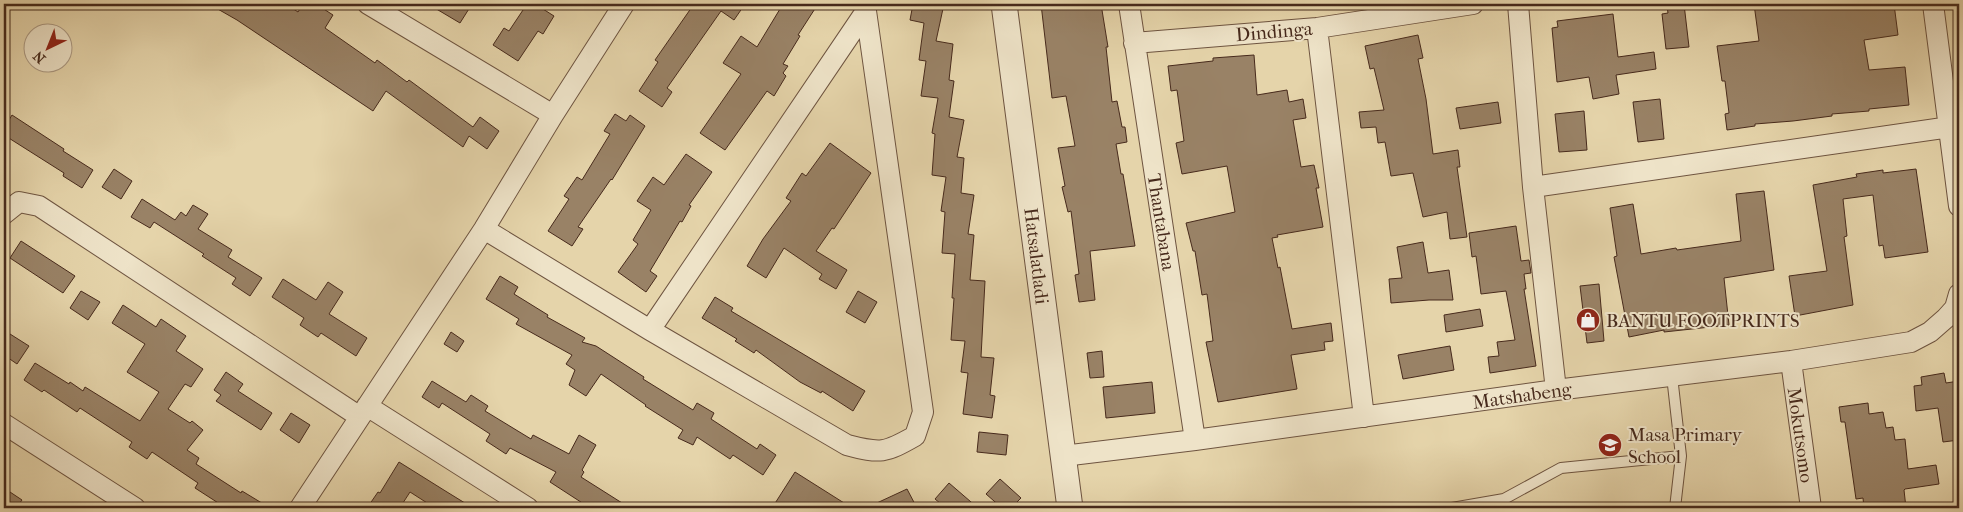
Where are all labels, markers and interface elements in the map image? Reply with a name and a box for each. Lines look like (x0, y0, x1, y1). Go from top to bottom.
street label: Dindinga (1235, 18, 1314, 46)
north arrow (22, 22, 72, 72)
text: N (30, 47, 49, 67)
street label: Thantabana (1143, 172, 1180, 272)
street label: Hatsalatladi (1019, 207, 1053, 306)
shop icon: BANTU FOOTPRINTS (1575, 307, 1601, 333)
place label: BANTU FOOTPRINTS (1606, 310, 1800, 332)
street label: Matshabeng (1471, 378, 1574, 414)
street label: Mokutsomo (1782, 386, 1818, 484)
place label: Masa Primary School (1628, 424, 1743, 468)
school or university icon: Masa Primary School (1597, 432, 1623, 458)

